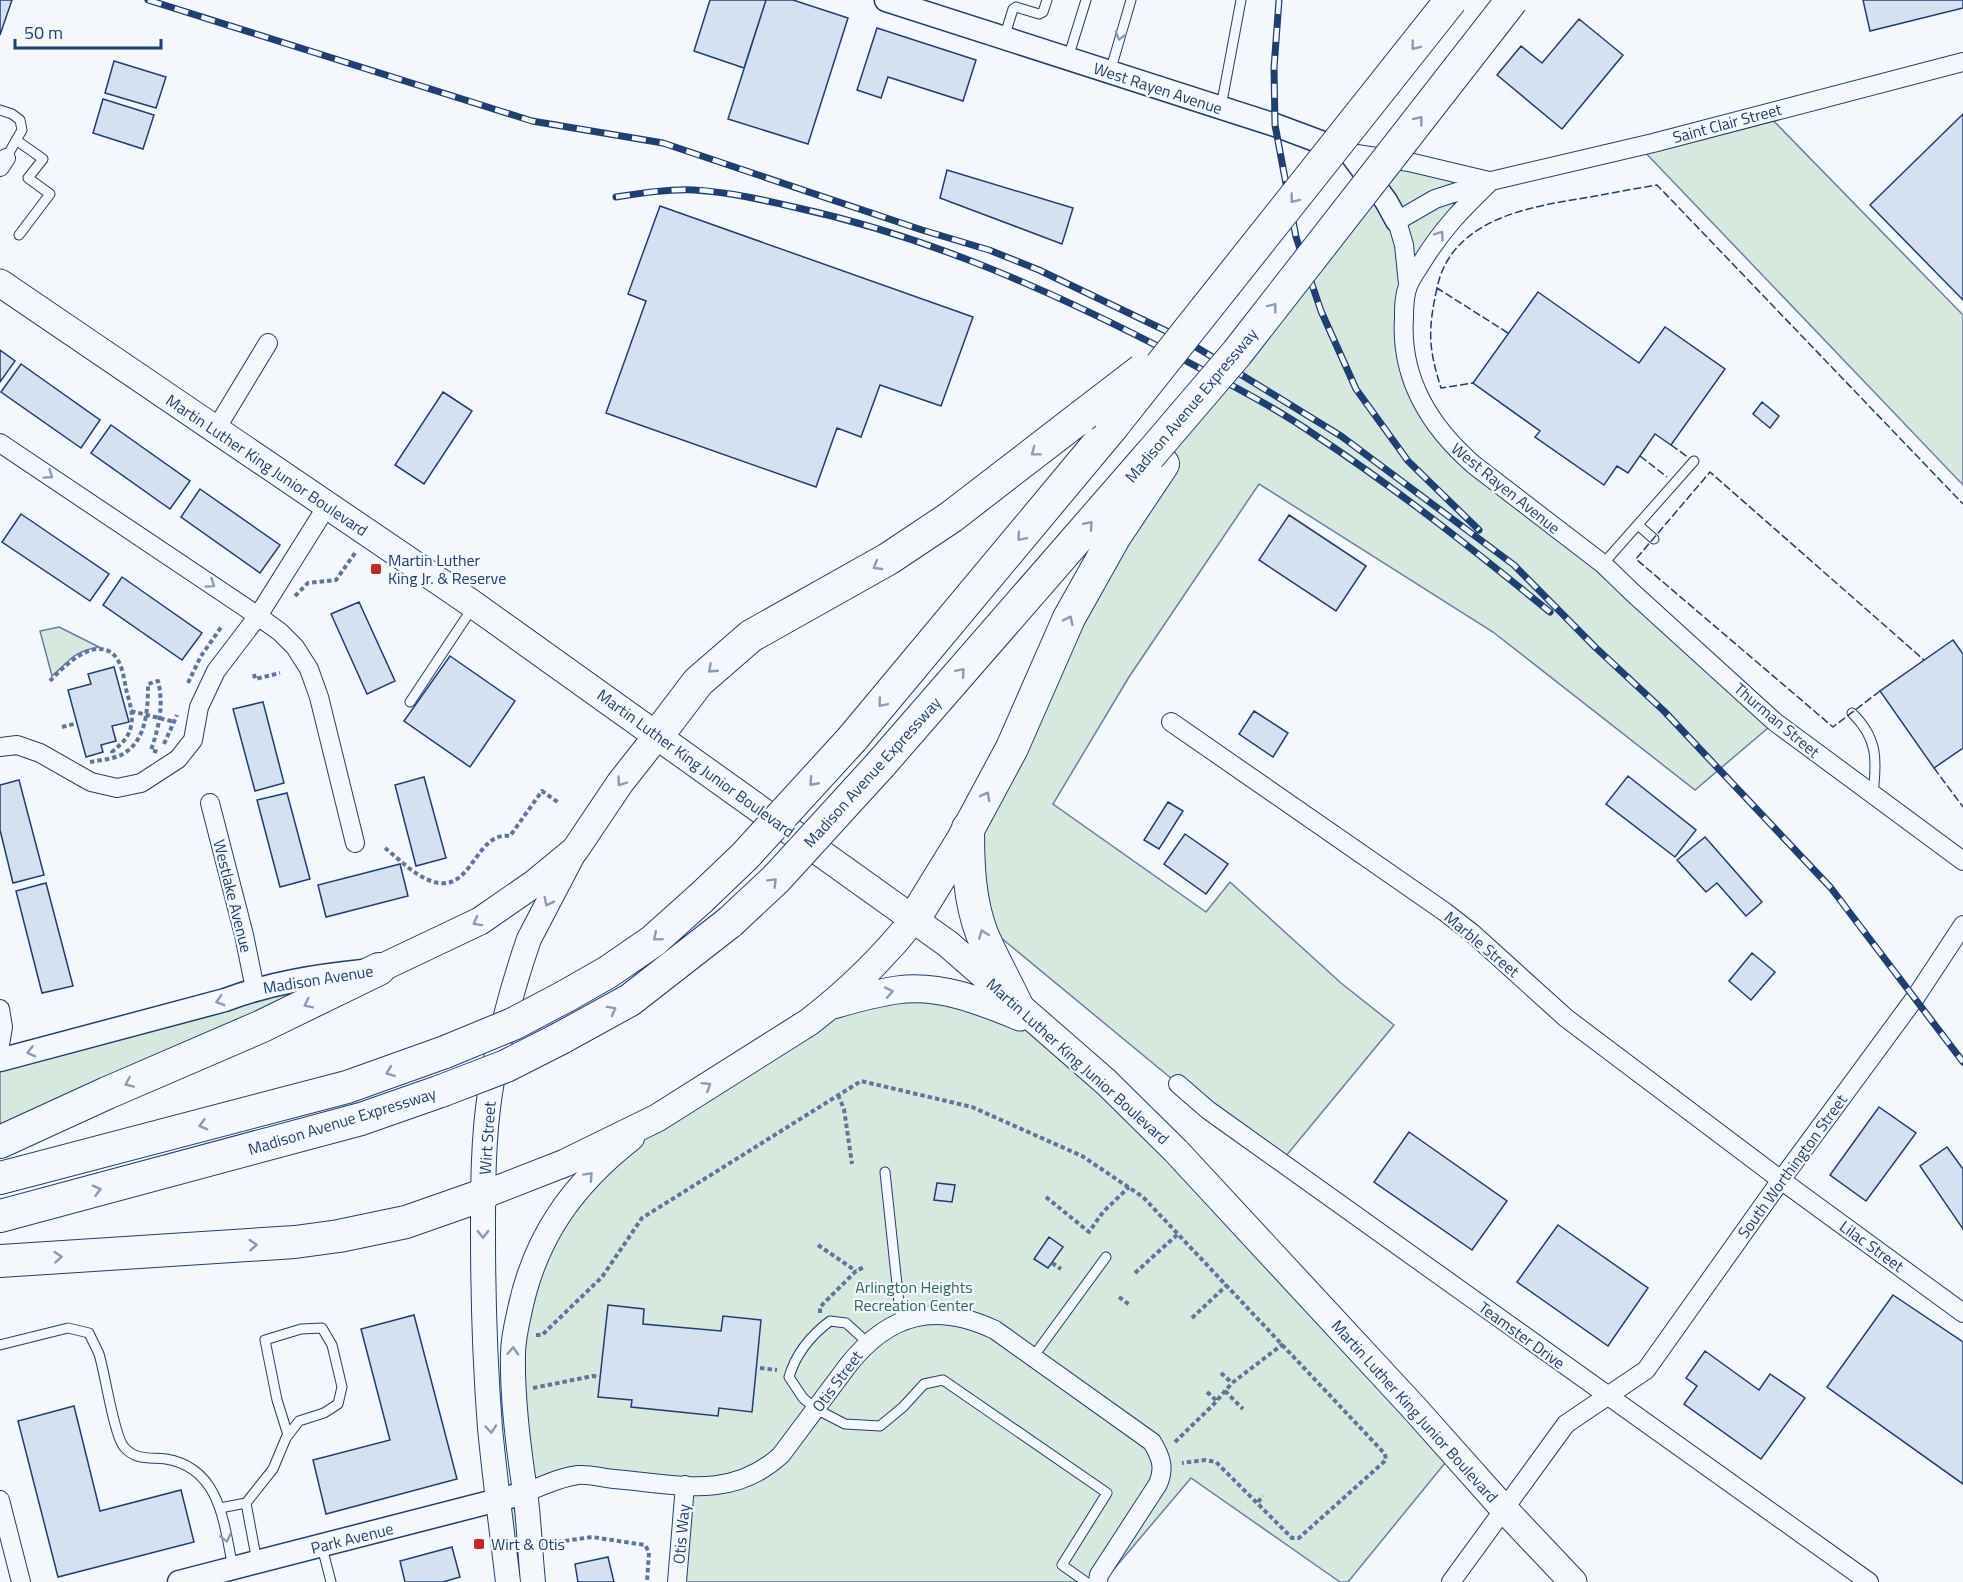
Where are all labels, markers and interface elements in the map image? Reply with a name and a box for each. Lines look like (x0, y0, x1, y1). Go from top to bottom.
scale bar (15, 12, 160, 50)
text: 50 m (24, 19, 63, 46)
one-way arrow (1115, 30, 1127, 41)
one-way arrow (1411, 39, 1422, 50)
street label: West Rayen Avenue (1091, 56, 1225, 120)
street label: Saint Clair Street (1670, 97, 1785, 149)
one-way arrow (1411, 116, 1422, 127)
one-way arrow (1290, 192, 1301, 203)
one-way arrow (1432, 231, 1443, 242)
one-way arrow (1265, 302, 1276, 313)
street label: Madison Avenue Expressway (1119, 322, 1263, 488)
street label: Martin Luther King Junior Boulevard (161, 388, 373, 542)
street label: West Rayen Avenue (1446, 436, 1566, 540)
one-way arrow (1031, 445, 1042, 456)
one-way arrow (43, 468, 53, 480)
one-way arrow (1082, 521, 1093, 532)
one-way arrow (1017, 530, 1028, 541)
place label: Martin Luther King Jr. & Reserve (388, 548, 506, 590)
one-way arrow (873, 558, 883, 570)
marker: Martin Luther King Jr. & Reserve (369, 562, 383, 576)
one-way arrow (204, 577, 215, 588)
one-way arrow (1061, 616, 1073, 627)
one-way arrow (709, 662, 719, 673)
one-way arrow (954, 668, 965, 679)
street label: Thurman Street (1729, 677, 1826, 763)
street label: Martin Luther King Junior Boulevard (592, 683, 800, 843)
street label: Madison Avenue Expressway (798, 691, 947, 853)
one-way arrow (879, 696, 890, 707)
one-way arrow (617, 775, 628, 786)
one-way arrow (809, 775, 820, 786)
one-way arrow (979, 792, 990, 803)
street label: Westlake Avenue (207, 837, 259, 955)
one-way arrow (766, 878, 776, 889)
one-way arrow (544, 896, 555, 907)
street label: Marble Street (1439, 905, 1525, 983)
one-way arrow (473, 915, 483, 926)
one-way arrow (653, 929, 664, 940)
one-way arrow (978, 929, 990, 940)
street label: Madison Avenue (261, 958, 375, 1000)
street label: Martin Luther King Junior Boulevard (981, 972, 1175, 1150)
one-way arrow (883, 986, 893, 999)
one-way arrow (215, 994, 226, 1006)
one-way arrow (303, 997, 314, 1008)
one-way arrow (606, 1006, 616, 1017)
one-way arrow (26, 1045, 37, 1057)
one-way arrow (385, 1064, 396, 1077)
one-way arrow (125, 1076, 136, 1088)
street label: Madison Avenue Expressway (245, 1081, 439, 1161)
one-way arrow (701, 1082, 711, 1094)
street label: South Worthington Street (1731, 1089, 1853, 1243)
street label: Wirt Street (472, 1100, 502, 1176)
one-way arrow (198, 1118, 209, 1130)
one-way arrow (582, 1172, 593, 1182)
one-way arrow (92, 1184, 102, 1197)
street label: Lilac Street (1835, 1214, 1910, 1278)
one-way arrow (477, 1230, 489, 1239)
one-way arrow (249, 1239, 258, 1252)
one-way arrow (54, 1251, 63, 1264)
park label: Arlington Heights Recreation Center (854, 1275, 975, 1317)
street label: Teamster Drive (1474, 1295, 1570, 1375)
street label: Martin Luther King Junior Boulevard (1326, 1314, 1504, 1508)
street label: Otis Street (806, 1345, 868, 1417)
one-way arrow (507, 1346, 520, 1355)
one-way arrow (484, 1425, 497, 1434)
street label: Otis Way (666, 1503, 696, 1565)
street label: Park Avenue (308, 1516, 396, 1560)
place label: Wirt & Otis (491, 1532, 565, 1556)
one-way arrow (219, 1533, 232, 1543)
marker: Wirt & Otis (472, 1537, 486, 1551)

